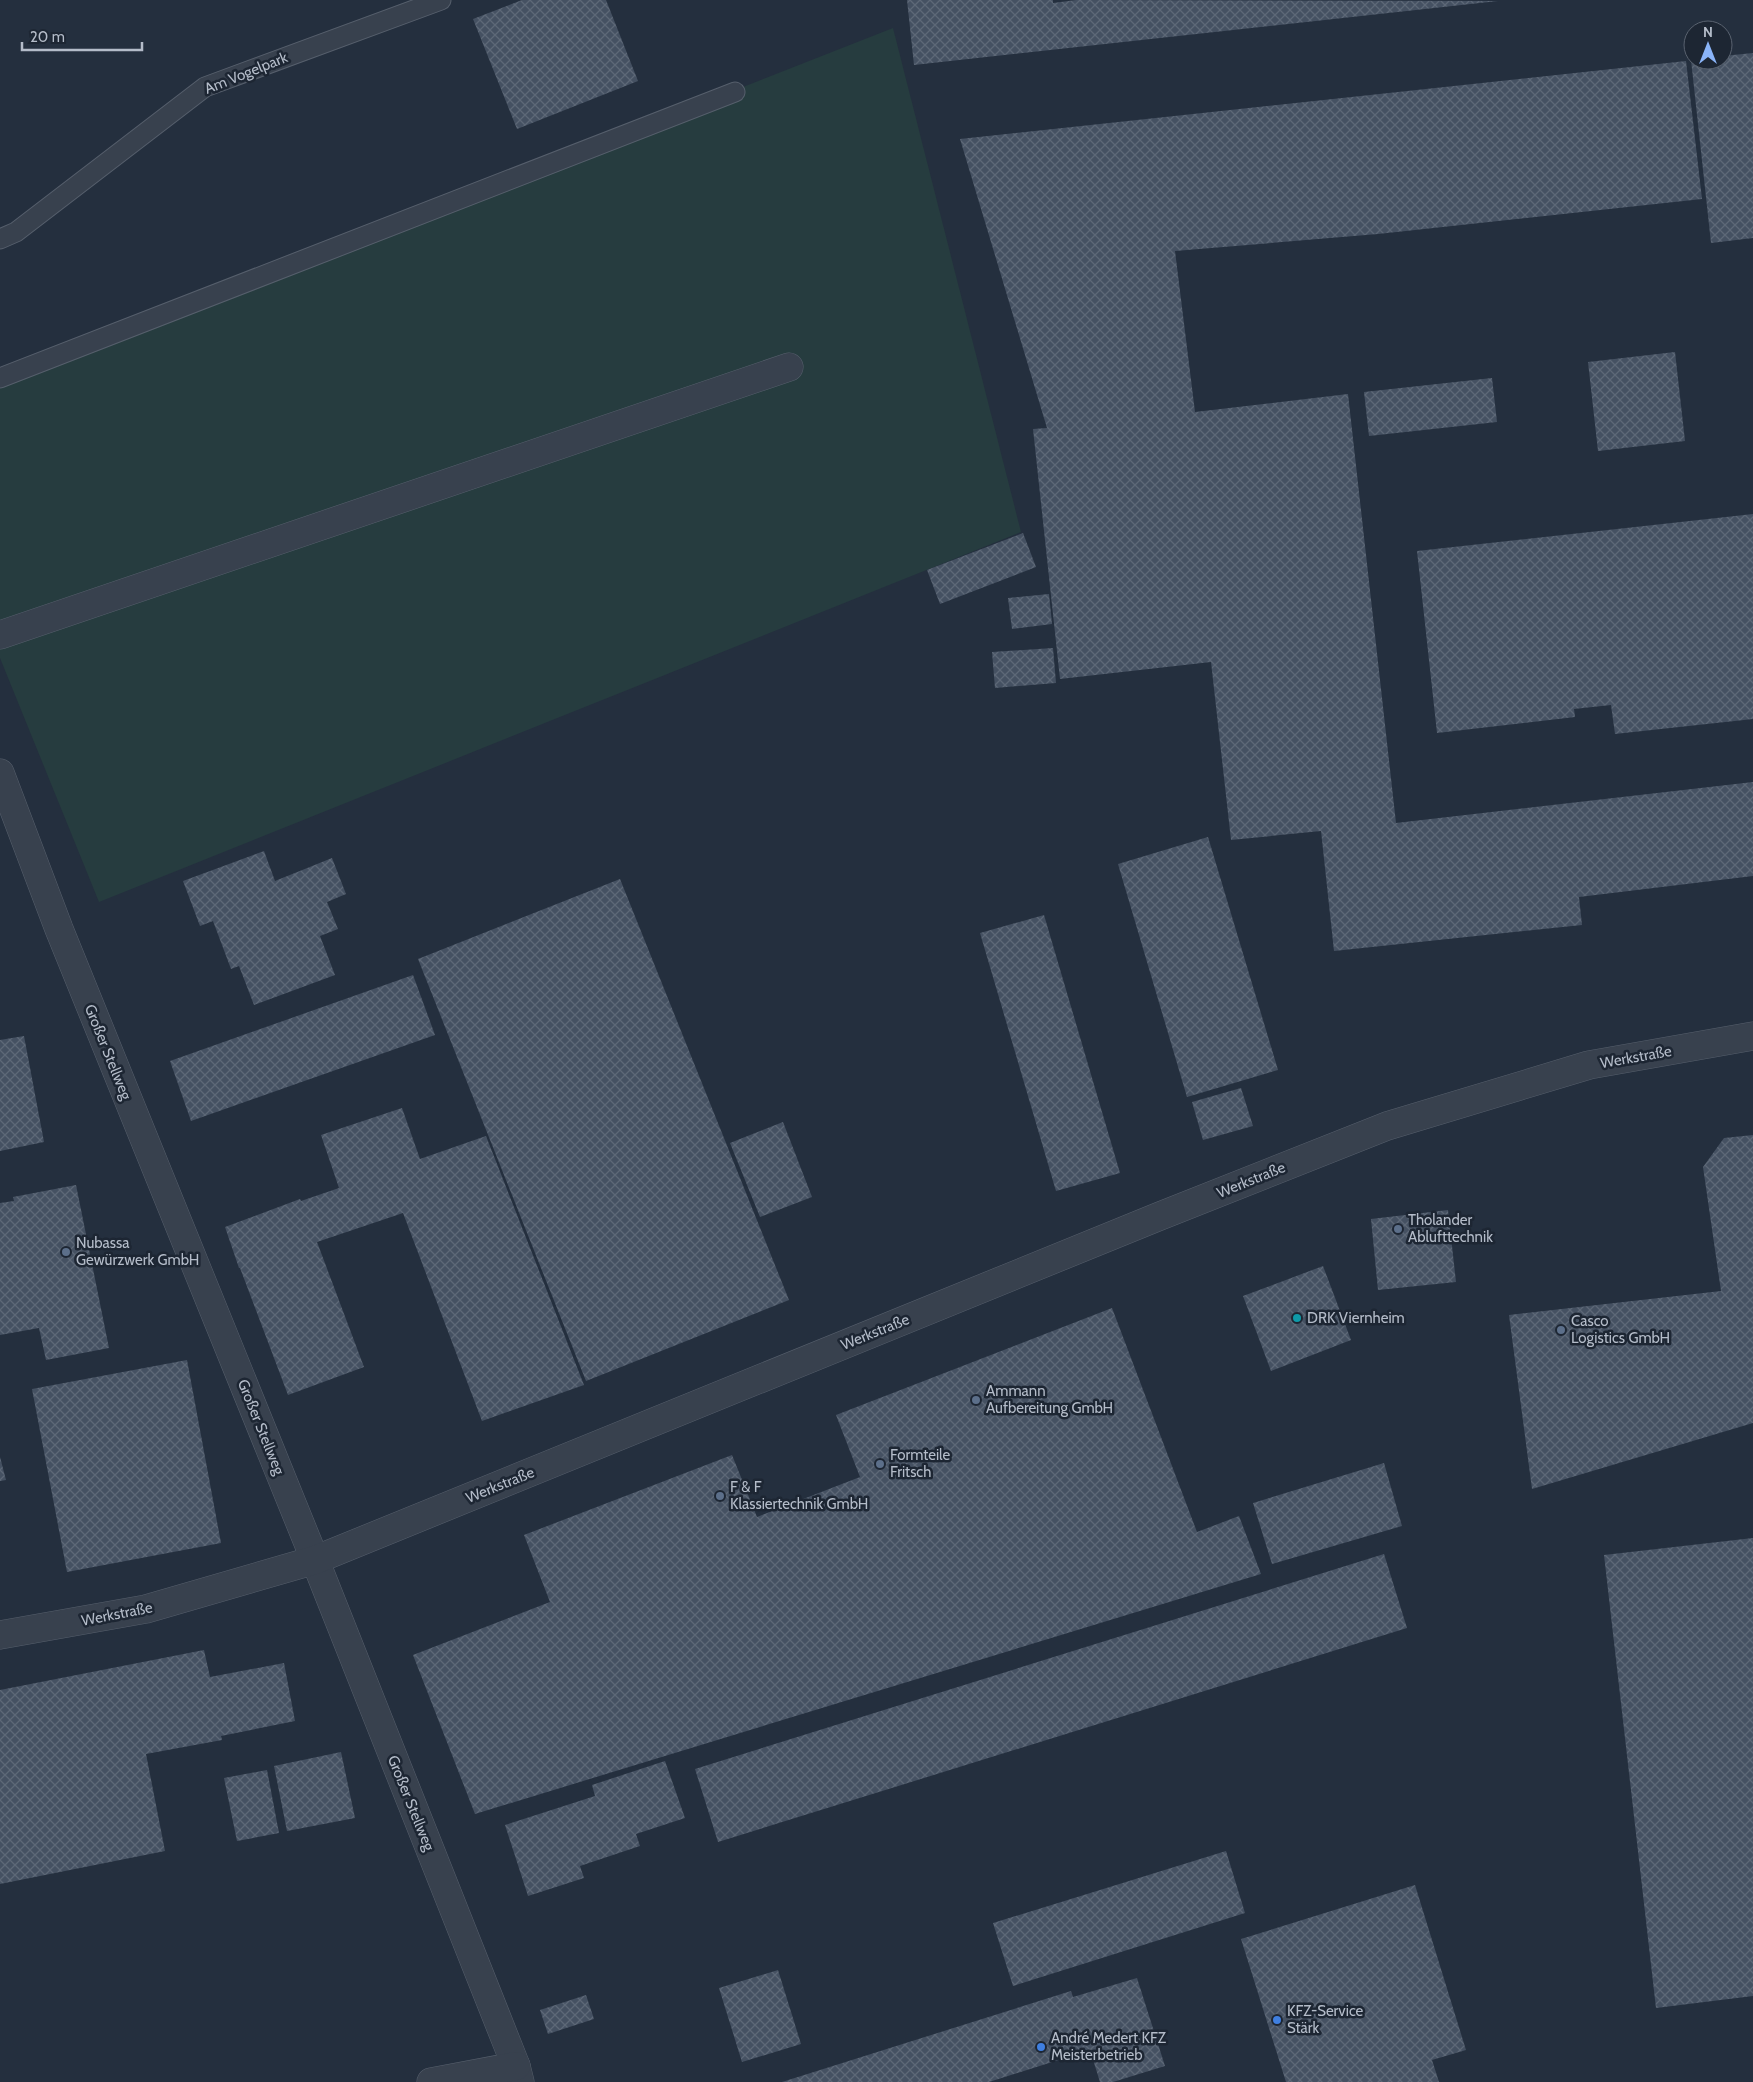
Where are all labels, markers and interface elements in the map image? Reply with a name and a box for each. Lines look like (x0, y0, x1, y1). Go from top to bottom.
scale bar (22, 20, 142, 52)
north arrow (1683, 20, 1733, 70)
text: N (1703, 23, 1713, 41)
text: 20 m (30, 28, 65, 46)
street label: Am Vogelpark (202, 48, 290, 98)
street label: Großer Stellweg (81, 1002, 136, 1103)
street label: Werkstraße (1599, 1042, 1673, 1072)
street label: Werkstraße (1214, 1158, 1288, 1202)
place label: Tholander Ablufttechnik (1408, 1211, 1493, 1246)
marker: Tholander Ablufttechnik (1392, 1223, 1404, 1235)
place label: Nubassa Gewürzwerk GmbH (76, 1234, 199, 1269)
marker: Nubassa Gewürzwerk GmbH (60, 1246, 72, 1258)
place label: DRK Viernheim (1307, 1309, 1405, 1327)
street label: Werkstraße (838, 1310, 912, 1354)
marker: DRK Viernheim (1291, 1312, 1303, 1324)
place label: Casco Logistics GmbH (1571, 1312, 1670, 1347)
marker: Casco Logistics GmbH (1555, 1324, 1567, 1336)
street label: Großer Stellweg (234, 1377, 289, 1478)
place label: Ammann Aufbereitung GmbH (986, 1382, 1113, 1417)
marker: Ammann Aufbereitung GmbH (970, 1394, 982, 1406)
place label: Formteile Fritsch (890, 1446, 951, 1481)
marker: Formteile Fritsch (874, 1458, 886, 1470)
street label: Werkstraße (463, 1463, 537, 1507)
place label: F & F Klassiertechnik GmbH (730, 1478, 868, 1513)
marker: F & F Klassiertechnik GmbH (714, 1490, 726, 1502)
street label: Werkstraße (80, 1598, 154, 1630)
street label: Großer Stellweg (384, 1753, 439, 1854)
place label: KFZ-Service Stärk (1287, 2002, 1364, 2037)
marker: KFZ-Service Stärk (1271, 2014, 1283, 2026)
place label: André Medert KFZ Meisterbetrieb (1051, 2029, 1167, 2064)
marker: André Medert KFZ Meisterbetrieb (1035, 2041, 1047, 2053)

